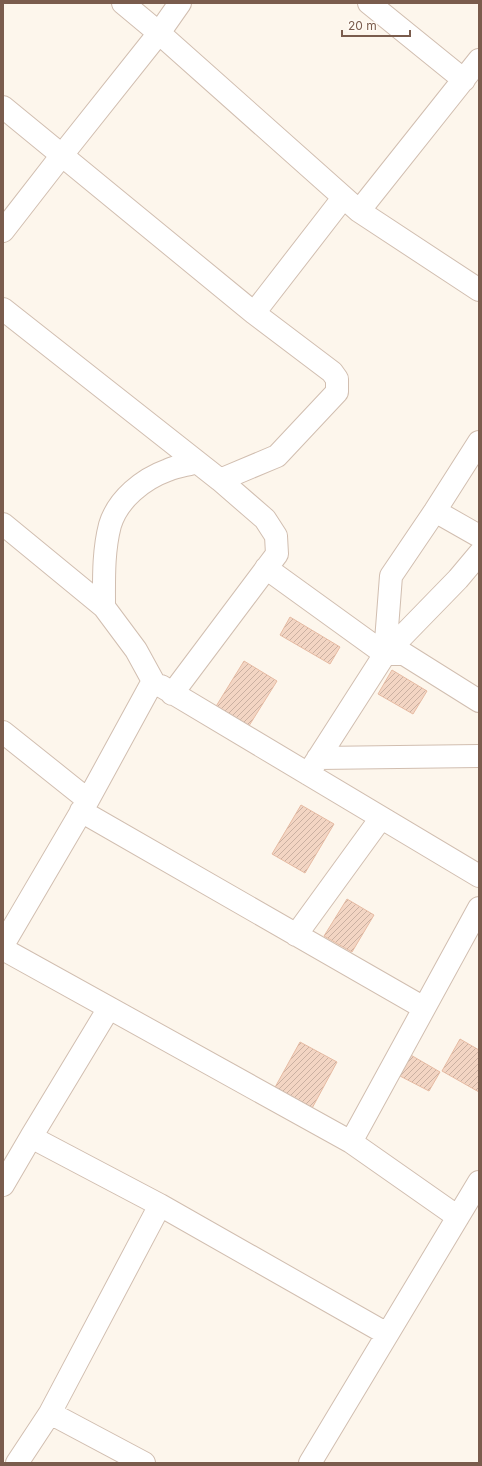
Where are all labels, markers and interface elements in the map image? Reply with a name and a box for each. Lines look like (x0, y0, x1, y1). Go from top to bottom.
scale bar (342, 12, 410, 38)
text: 20 m (348, 18, 377, 33)

